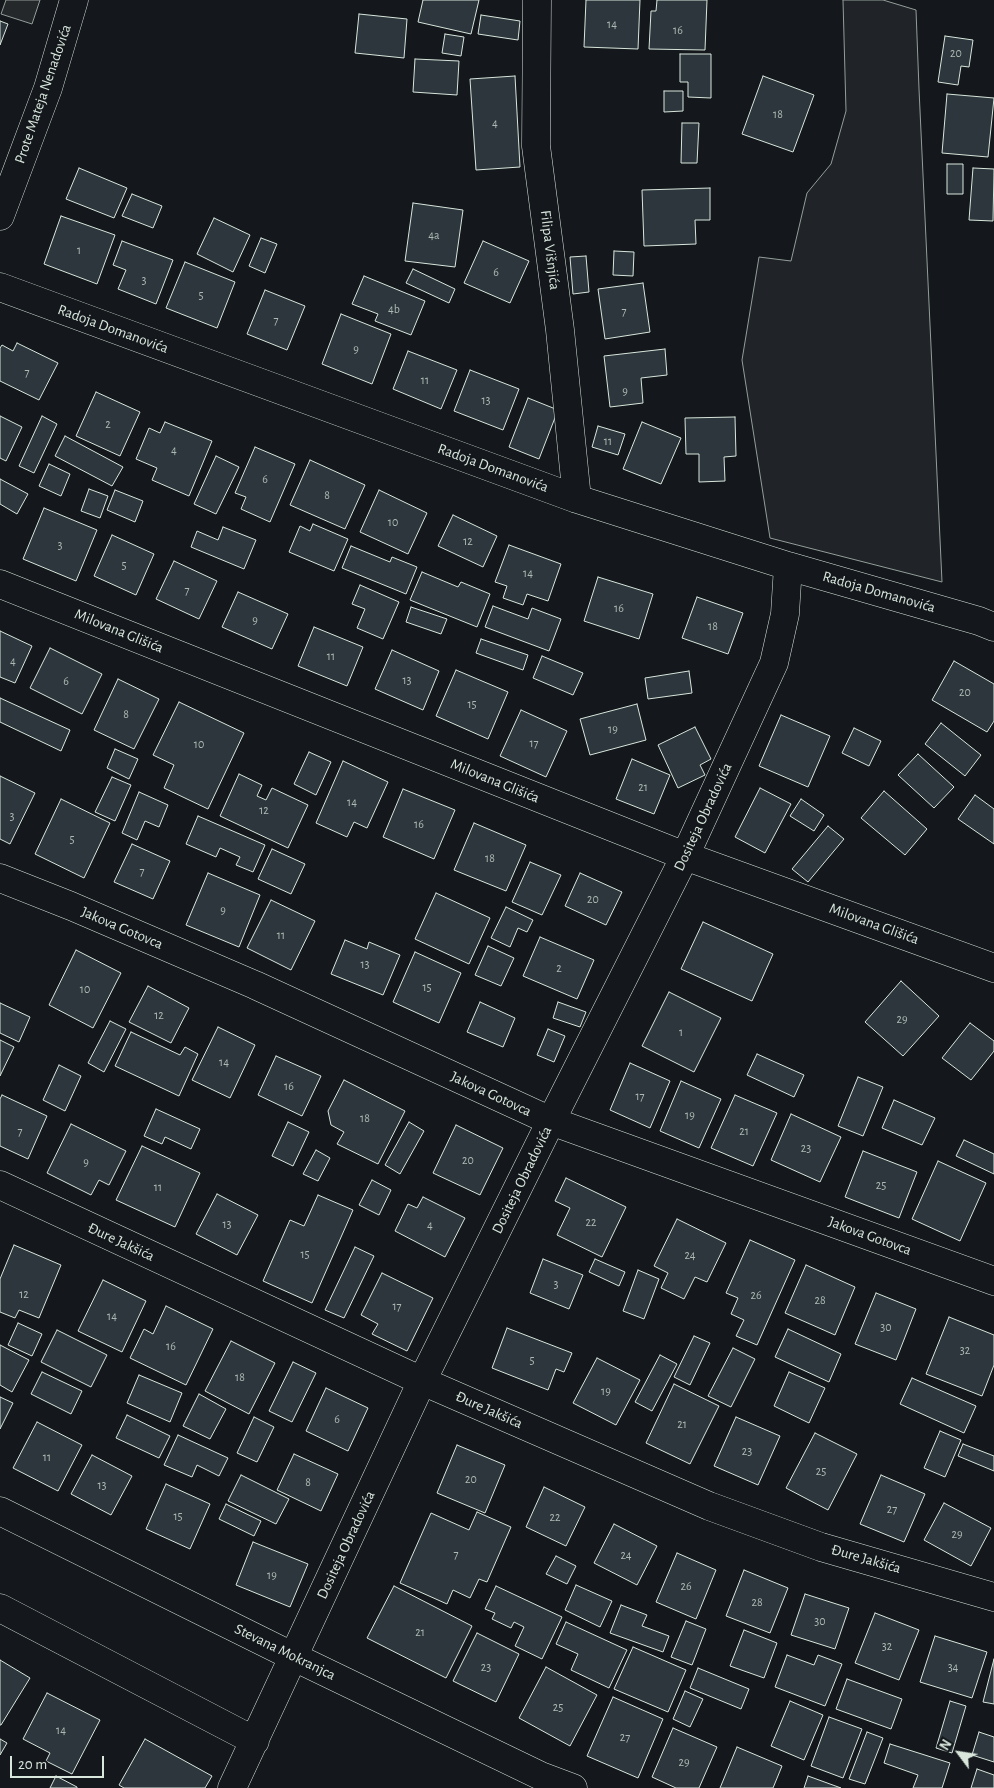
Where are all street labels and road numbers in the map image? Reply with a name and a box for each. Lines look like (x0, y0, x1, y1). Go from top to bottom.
street label: Prote Mateja Nenadovića (11, 22, 75, 166)
street label: Filipa Višnjića (536, 209, 564, 291)
street label: Radoja Domanovića (55, 301, 171, 357)
street label: Radoja Domanovića (435, 440, 551, 496)
street label: Radoja Domanovića (820, 567, 938, 617)
street label: Milovana Glišića (72, 605, 166, 657)
street label: Milovana Glišića (448, 755, 542, 807)
street label: Dositeja Obradovića (670, 760, 736, 874)
street label: Milovana Glišića (827, 899, 921, 949)
street label: Jakova Gotovca (78, 903, 166, 953)
street label: Jakova Gotovca (448, 1067, 534, 1121)
street label: Dositeja Obradovića (488, 1123, 556, 1237)
street label: Jakova Gotovca (826, 1213, 914, 1259)
street label: Đure Jakšića (85, 1219, 157, 1265)
street label: Đure Jakšića (453, 1387, 525, 1433)
street label: Dositeja Obradovića (313, 1488, 379, 1602)
street label: Đure Jakšića (829, 1540, 903, 1578)
street label: Stevana Mokranjca (232, 1620, 338, 1684)

